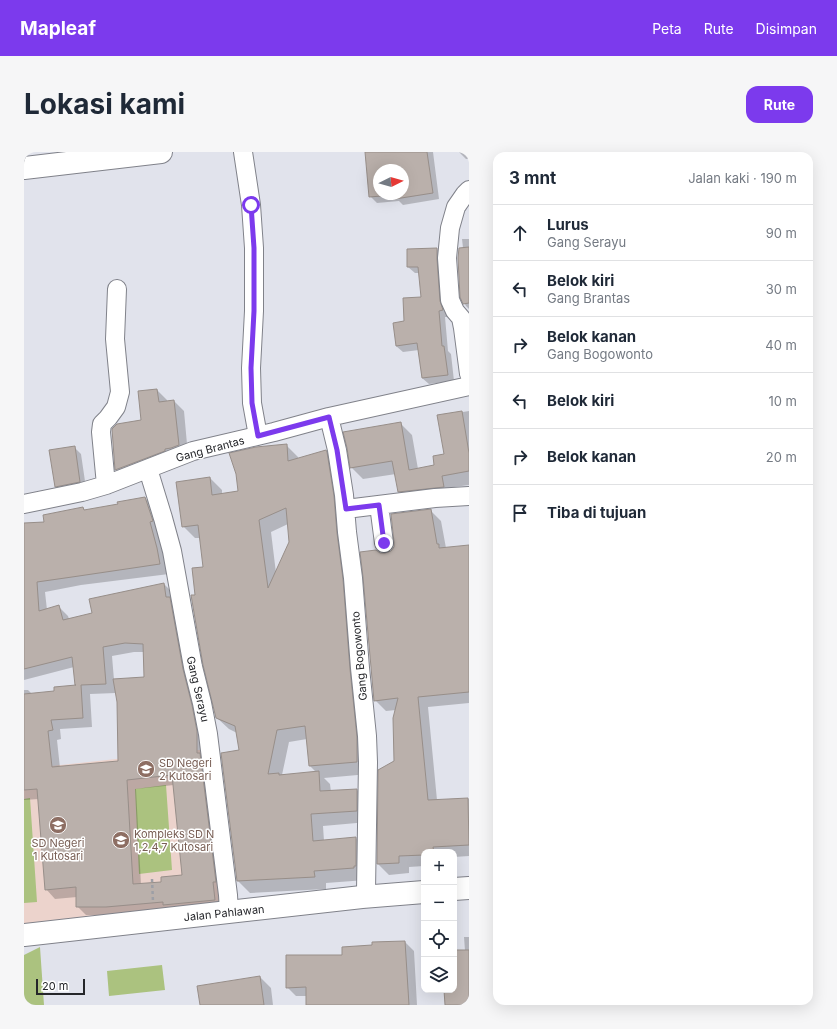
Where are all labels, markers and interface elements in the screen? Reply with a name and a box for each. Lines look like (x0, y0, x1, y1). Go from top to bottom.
text: Mapleaf (20, 17, 96, 40)
text: Peta (652, 20, 682, 37)
text: Rute (704, 20, 734, 37)
text: Disimpan (756, 20, 817, 37)
button: Rute (746, 86, 813, 123)
text: Lokasi kami (24, 87, 185, 121)
north arrow (373, 164, 409, 200)
text: 3 mnt (509, 168, 556, 188)
text: Jalan kaki · 190 m (688, 170, 797, 186)
route start (242, 196, 260, 214)
text: Lurus (547, 215, 589, 234)
icon: ahead (509, 222, 531, 244)
text: 90 m (766, 225, 797, 241)
text: Gang Serayu (547, 234, 626, 250)
text: Belok kiri (547, 271, 614, 290)
icon: left (509, 278, 531, 300)
text: 30 m (766, 281, 797, 297)
text: Gang Brantas (547, 290, 630, 306)
text: Belok kanan (547, 327, 636, 346)
icon: right (509, 334, 531, 356)
text: 40 m (765, 337, 797, 353)
text: Gang Bogowonto (547, 346, 653, 362)
icon: left (509, 390, 531, 412)
text: Belok kiri (547, 391, 614, 410)
text: 10 m (768, 393, 797, 409)
street label: Gang Brantas (174, 433, 246, 465)
icon: right (509, 446, 531, 468)
text: Belok kanan (547, 447, 636, 466)
text: 20 m (766, 449, 797, 465)
icon: arrive (509, 502, 531, 524)
text: Tiba di tujuan (547, 503, 646, 522)
route end (375, 534, 393, 552)
street label: Gang Bogowonto (348, 610, 370, 701)
street label: Gang Serayu (184, 655, 212, 723)
place label: SD Negeri 2 Kutosari (159, 756, 212, 783)
school or university icon: SD Negeri 2 Kutosari (136, 759, 156, 779)
school or university icon: SD Negeri 1 Kutosari (48, 815, 68, 835)
place label: Kompleks SD N 1,2,4,7 Kutosari (134, 827, 214, 854)
school or university icon: Kompleks SD N 1,2,4,7 Kutosari (111, 830, 131, 850)
place label: SD Negeri 1 Kutosari (32, 836, 84, 863)
map controls (421, 849, 457, 993)
button: + (421, 849, 457, 885)
button: − (421, 885, 457, 921)
street label: Jalan Pahlawan (183, 902, 265, 924)
button: locate (421, 921, 457, 957)
button: layers (421, 957, 457, 993)
scale bar (36, 977, 85, 996)
text: 20 m (42, 979, 68, 993)

